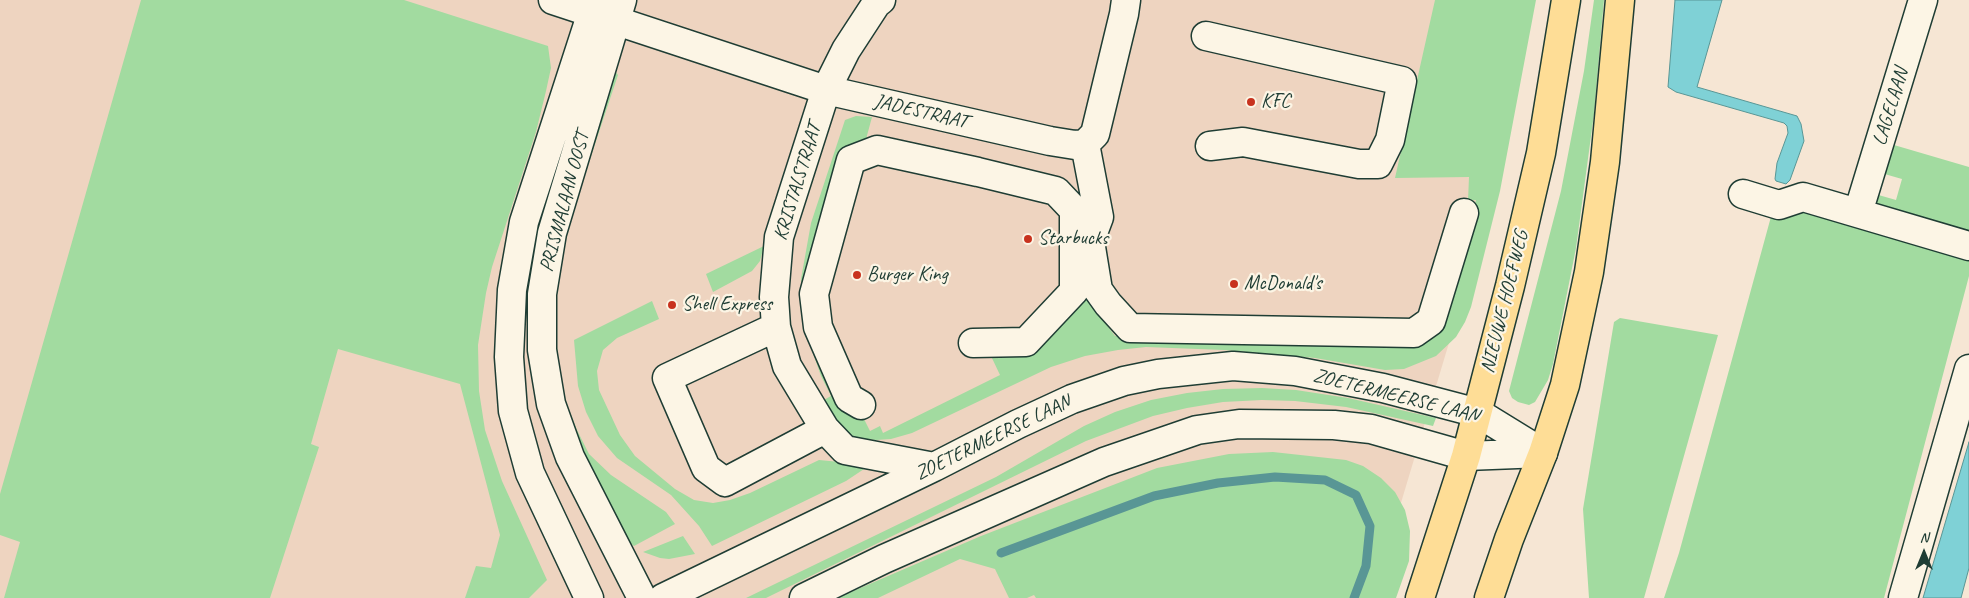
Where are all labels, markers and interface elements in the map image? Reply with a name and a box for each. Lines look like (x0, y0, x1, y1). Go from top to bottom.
street label: LAGELAAN (1868, 66, 1914, 148)
street label: JADESTRAAT (872, 90, 970, 134)
place label: KFC (1261, 90, 1290, 114)
marker: KFC (1245, 96, 1257, 108)
street label: KRISTALSTRAAT (769, 121, 827, 243)
street label: PRISMALAAN OOST (535, 129, 595, 275)
place label: Starbucks (1038, 227, 1108, 251)
street label: NIEUWE HOEFWEG (1476, 228, 1534, 376)
marker: Starbucks (1022, 233, 1034, 245)
place label: Burger King (867, 263, 948, 287)
marker: Burger King (851, 269, 863, 281)
place label: McDonald's (1244, 272, 1322, 296)
marker: McDonald's (1228, 278, 1240, 290)
place label: Shell Express (682, 293, 772, 317)
marker: Shell Express (666, 299, 678, 311)
street label: ZOETERMEERSE LAAN (1311, 364, 1481, 428)
street label: ZOETERMEERSE LAAN (911, 390, 1075, 486)
north arrow (1899, 528, 1949, 578)
text: N (1920, 529, 1928, 546)

